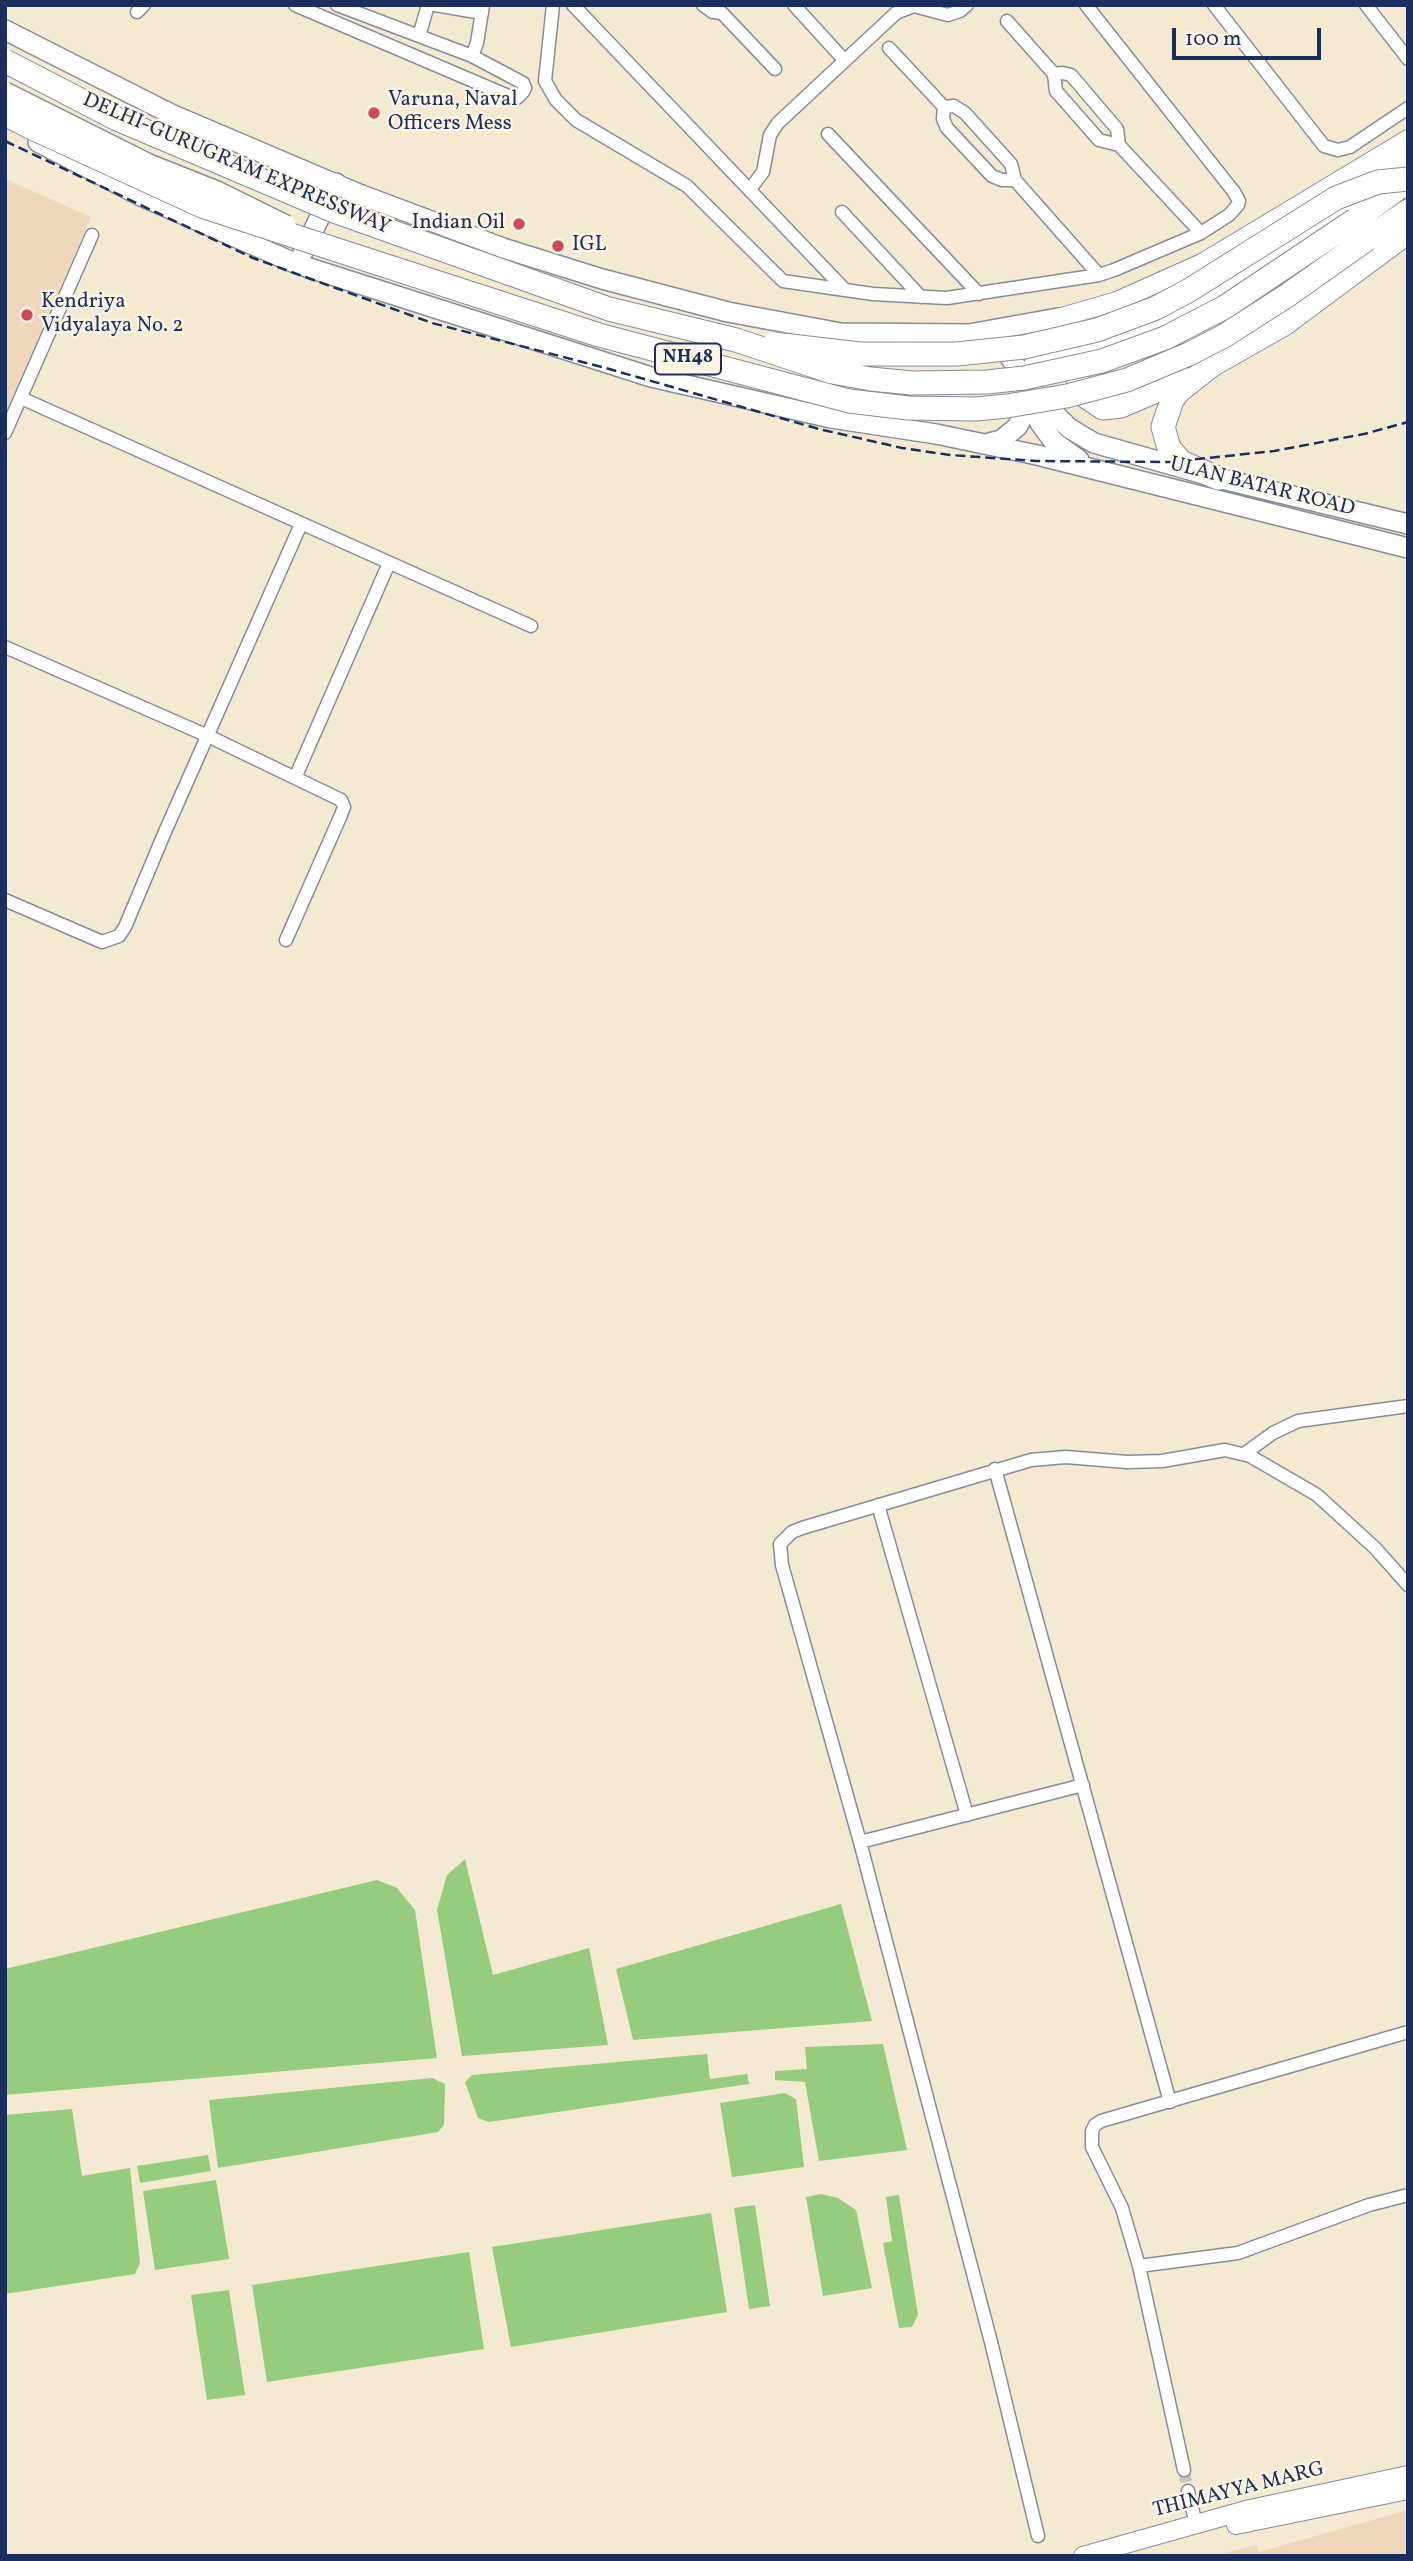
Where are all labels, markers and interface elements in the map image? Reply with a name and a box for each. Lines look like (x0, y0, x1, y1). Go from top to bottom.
scale bar (1175, 14, 1324, 58)
text: 100 m (1185, 25, 1242, 54)
place label: Varuna, Naval Officers Mess (388, 88, 517, 138)
street label: DELHI-GURUGRAM EXPRESSWAY (78, 89, 394, 241)
marker: Varuna, Naval Officers Mess (366, 105, 382, 121)
place label: Indian Oil (412, 211, 505, 237)
marker: Indian Oil (511, 216, 527, 232)
place label: IGL (572, 233, 607, 259)
marker: IGL (550, 238, 566, 254)
place label: Kendriya Vidyalaya No. 2 (41, 290, 183, 340)
marker: Kendriya Vidyalaya No. 2 (19, 307, 35, 323)
road number: NH48 (655, 344, 721, 374)
street label: ULAN BATAR ROAD (1167, 453, 1357, 523)
street label: THIMAYYA MARG (1151, 2458, 1327, 2524)

